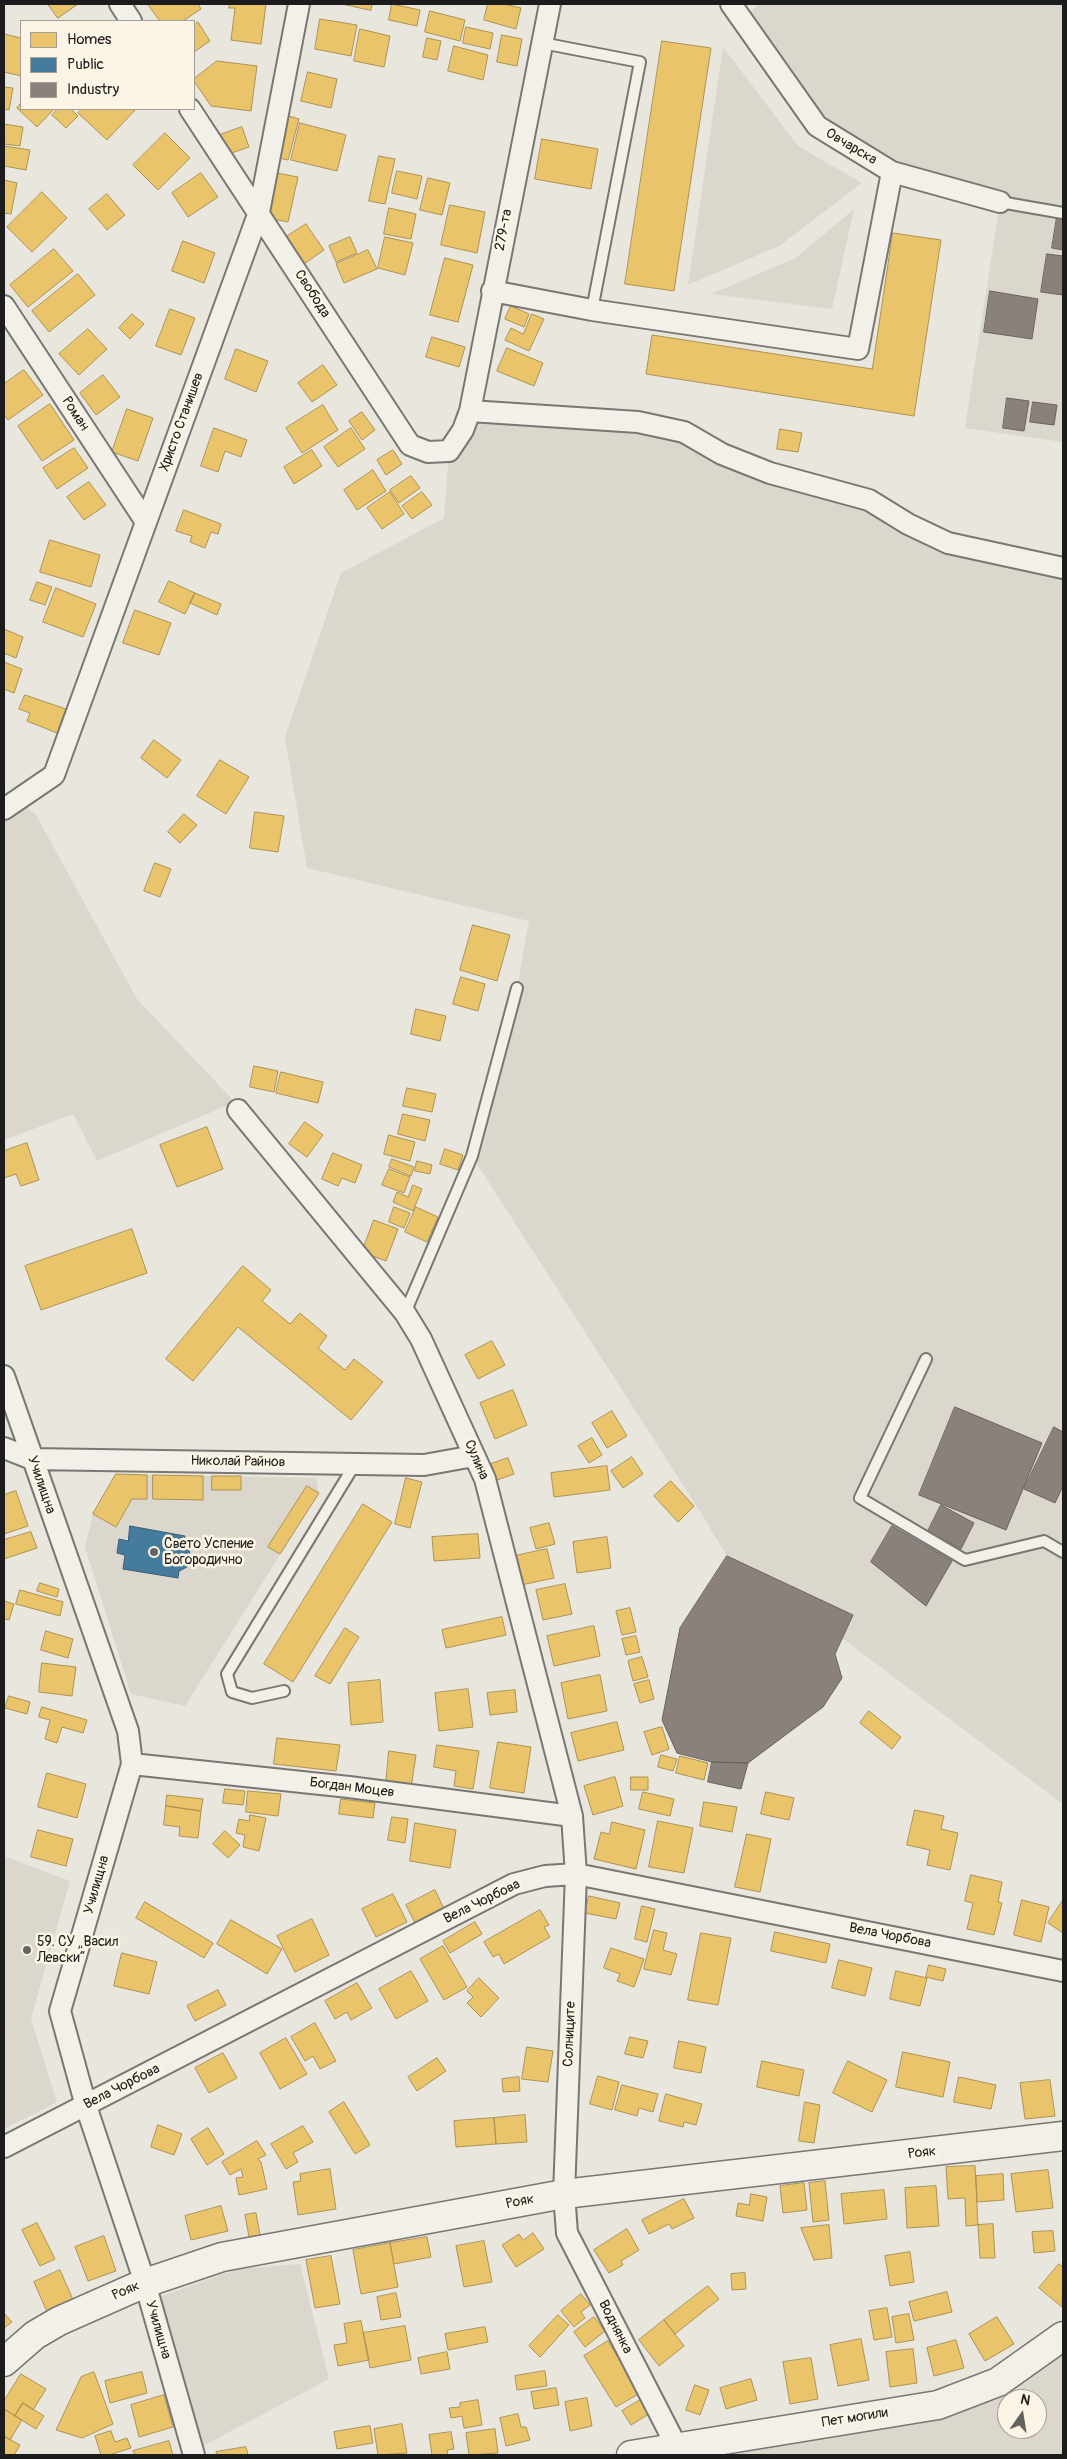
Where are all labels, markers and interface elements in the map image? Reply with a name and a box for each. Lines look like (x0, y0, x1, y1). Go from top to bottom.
legend (20, 20, 195, 110)
text: Homes (67, 30, 112, 49)
text: Public (67, 55, 104, 74)
text: Industry (67, 80, 119, 99)
street label: Овчарска (822, 125, 880, 169)
street label: 279-та (492, 208, 516, 252)
street label: Свобода (290, 267, 334, 321)
street label: Христо Станишев (156, 370, 208, 474)
street label: Роман (58, 394, 92, 434)
street label: Сулина (460, 1438, 492, 1482)
street label: Николай Райнов (190, 1453, 286, 1471)
street label: Училищна (23, 1454, 59, 1516)
place label: Свето Успение Богородично (164, 1536, 254, 1568)
marker: Свето Успение Богородично (148, 1546, 160, 1558)
street label: Богдан Моцев (309, 1774, 395, 1802)
street label: Училищна (81, 1854, 113, 1916)
street label: Вела Чорбова (441, 1876, 523, 1928)
street label: Вела Чорбова (848, 1920, 932, 1952)
place label: 59. СУ „Васил Левски“ (37, 1934, 119, 1966)
marker: 59. СУ „Васил Левски“ (21, 1944, 33, 1956)
street label: Солниците (560, 2001, 580, 2067)
street label: Вела Чорбова (81, 2061, 163, 2113)
street label: Рояк (907, 2143, 937, 2163)
street label: Рояк (505, 2191, 535, 2213)
street label: Рояк (110, 2278, 142, 2304)
street label: Воднянка (594, 2297, 636, 2357)
street label: Училищна (142, 2299, 174, 2361)
north arrow (997, 2389, 1047, 2439)
text: N (1019, 2391, 1032, 2409)
street label: Пет могили (821, 2404, 889, 2432)

